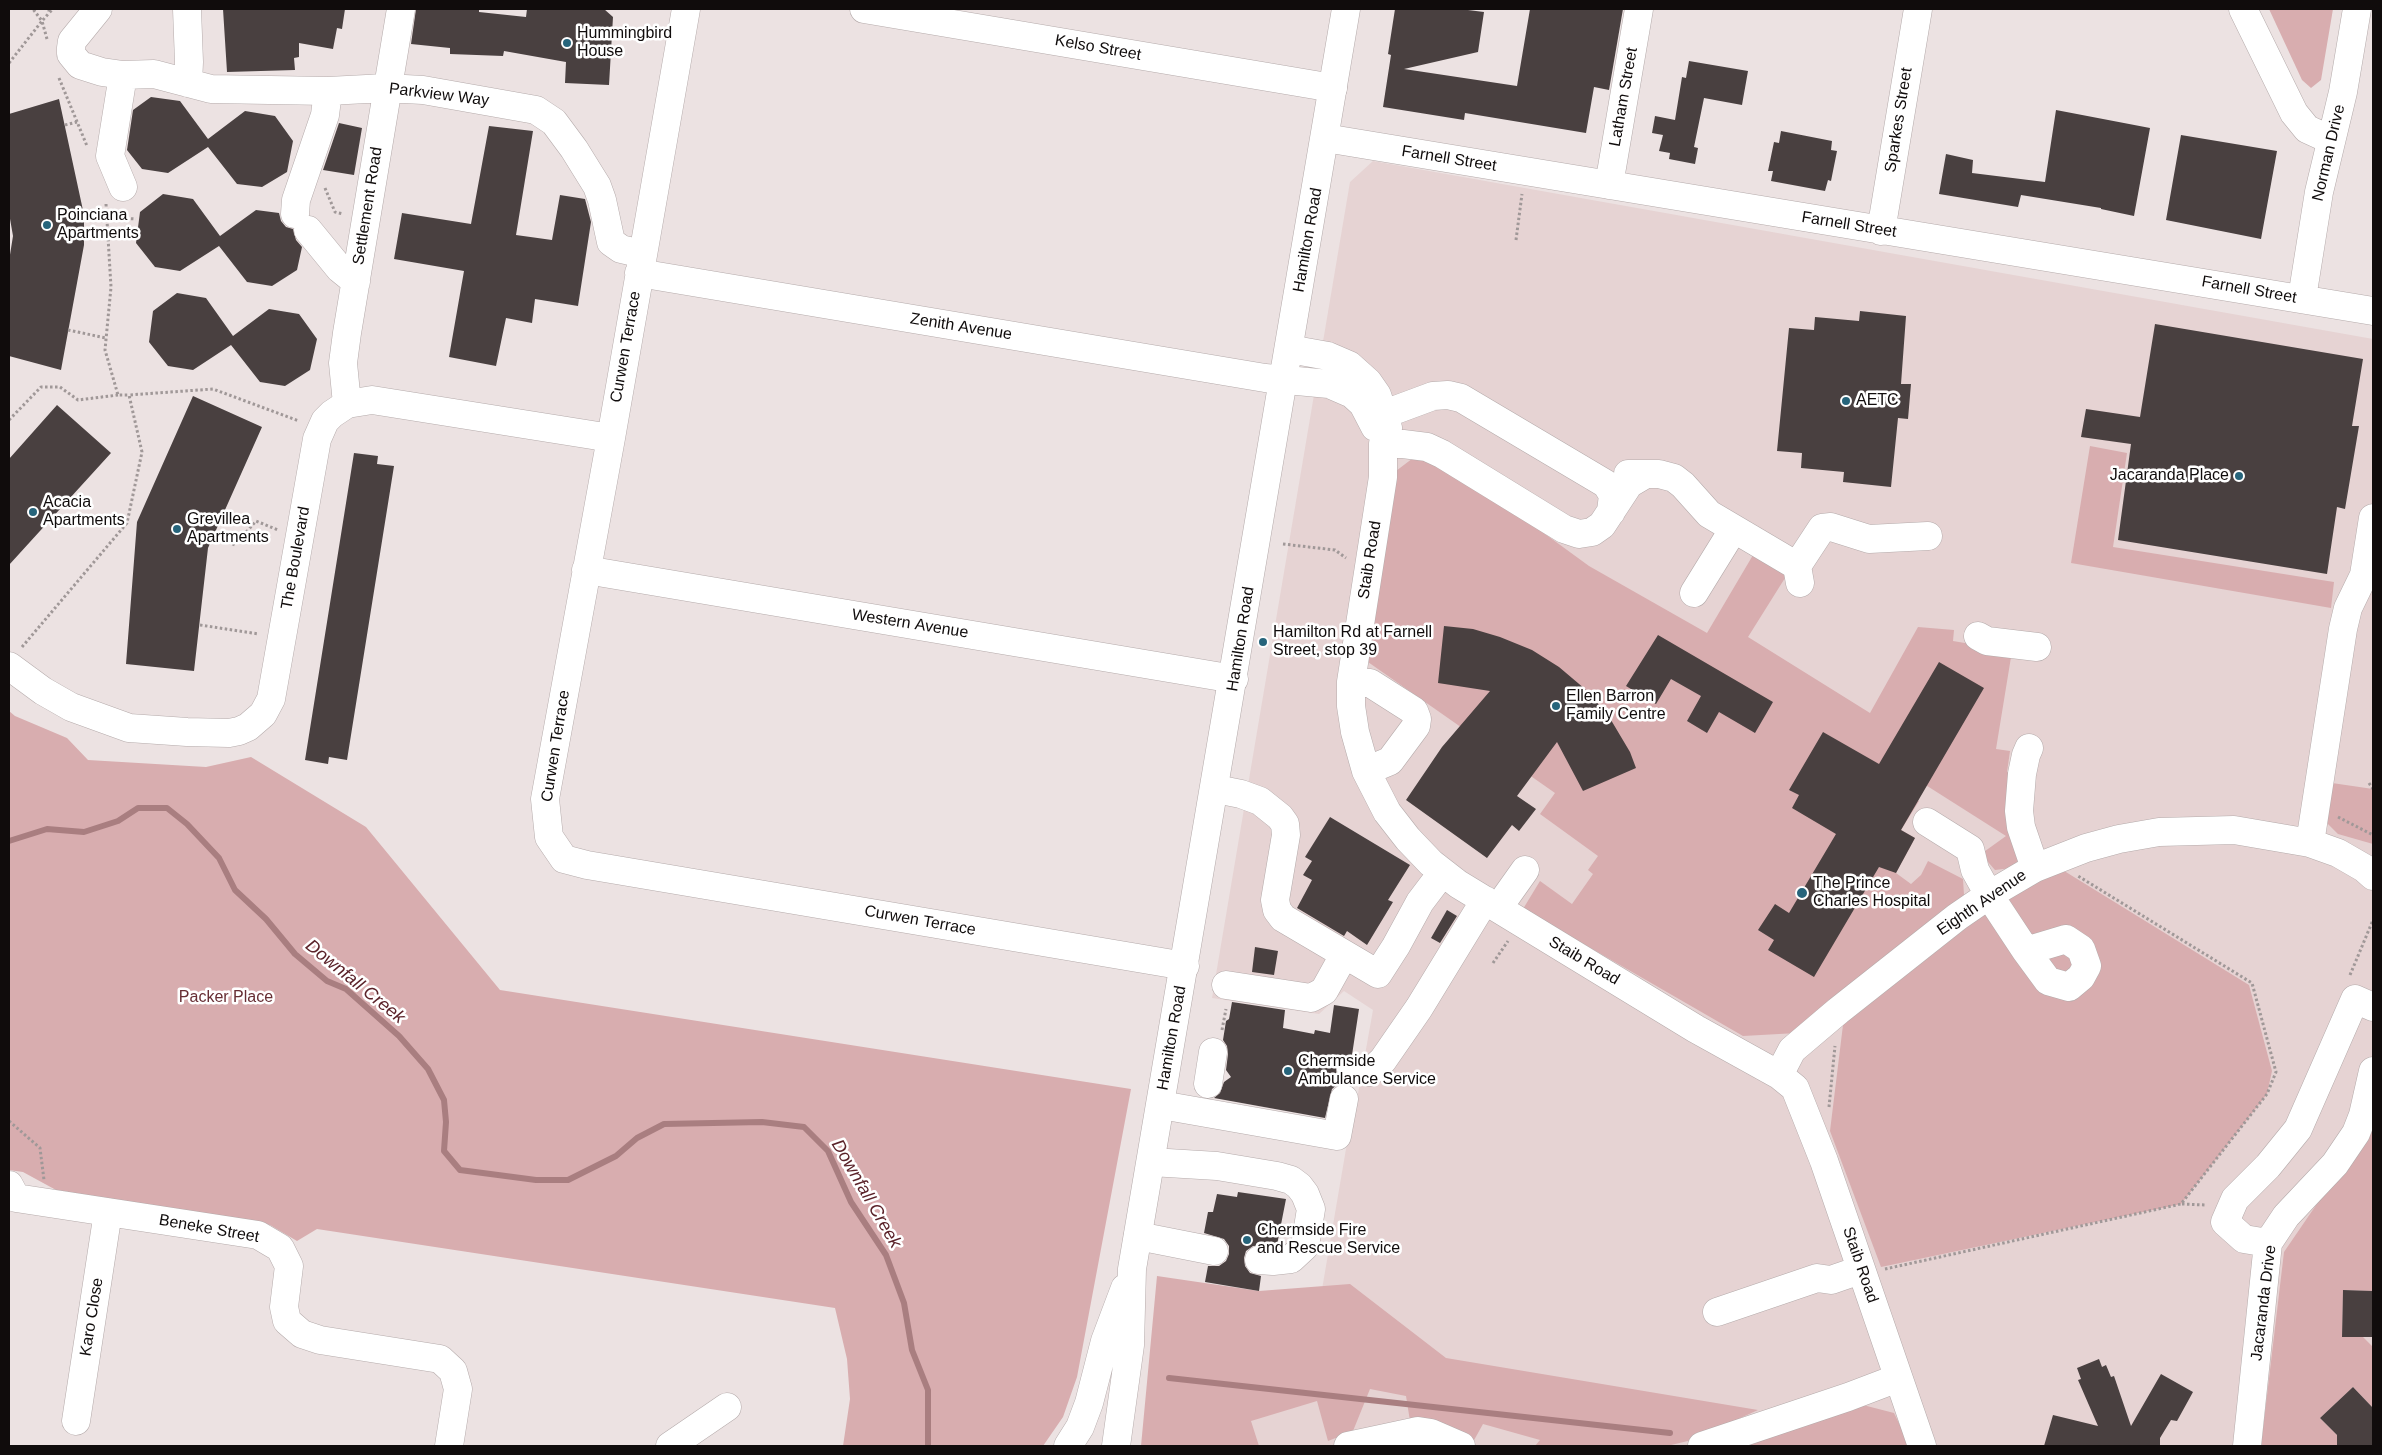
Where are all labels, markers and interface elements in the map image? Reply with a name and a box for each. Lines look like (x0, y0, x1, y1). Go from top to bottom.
place label: Hummingbird House (577, 24, 672, 62)
street label: Kelso Street (1053, 31, 1143, 65)
marker: Hummingbird House (561, 37, 573, 49)
street label: Latham Street (1606, 46, 1642, 148)
street label: Sparkes Street (1881, 66, 1917, 174)
street label: Parkview Way (388, 79, 490, 111)
street label: Norman Drive (2309, 103, 2349, 203)
street label: Farnell Street (1400, 142, 1498, 176)
street label: Settlement Road (349, 146, 387, 266)
street label: Hamilton Road (1289, 186, 1327, 294)
place label: Poinciana Apartments (57, 206, 139, 244)
street label: Farnell Street (1800, 208, 1898, 242)
marker: Poinciana Apartments (41, 219, 53, 231)
street label: Farnell Street (2200, 272, 2298, 308)
street label: Curwen Terrace (607, 290, 645, 404)
street label: Zenith Avenue (909, 309, 1013, 345)
place label: AETC (1856, 391, 1899, 411)
marker: AETC (1840, 395, 1852, 407)
place label: Jacaranda Place (2110, 466, 2229, 486)
marker: Jacaranda Place (2233, 470, 2245, 482)
place label: Acacia Apartments (43, 493, 125, 531)
street label: The Boulevard (278, 505, 314, 611)
marker: Acacia Apartments (27, 506, 39, 518)
place label: Grevillea Apartments (187, 510, 269, 548)
street label: Staib Road (1354, 519, 1386, 601)
marker: Grevillea Apartments (171, 523, 183, 535)
street label: Hamilton Road (1223, 585, 1259, 693)
street label: Western Avenue (850, 605, 970, 643)
place label: Hamilton Rd at Farnell Street, stop 39 (1273, 623, 1432, 661)
marker: Hamilton Rd at Farnell Street, stop 39 (1257, 636, 1269, 648)
place label: Ellen Barron Family Centre (1566, 687, 1666, 725)
street label: Curwen Terrace (538, 689, 574, 803)
marker: Ellen Barron Family Centre (1550, 700, 1562, 712)
street label: Eighth Avenue (1934, 866, 2030, 940)
place label: The Prince Charles Hospital (1813, 874, 1930, 912)
marker: The Prince Charles Hospital (1795, 886, 1809, 900)
street label: Curwen Terrace (863, 902, 977, 940)
street label: Staib Road (1545, 932, 1623, 990)
water label: Downfall Creek (301, 935, 409, 1029)
street label: Hamilton Road (1153, 984, 1191, 1092)
park label: Packer Place (179, 988, 273, 1008)
place label: Chermside Ambulance Service (1298, 1052, 1436, 1090)
marker: Chermside Ambulance Service (1282, 1065, 1294, 1077)
water label: Downfall Creek (826, 1136, 906, 1252)
street label: Beneke Street (157, 1211, 261, 1247)
place label: Chermside Fire and Rescue Service (1257, 1221, 1400, 1259)
street label: Staib Road (1838, 1224, 1882, 1306)
marker: Chermside Fire and Rescue Service (1241, 1234, 1253, 1246)
street label: Jacaranda Drive (2247, 1244, 2281, 1362)
street label: Karo Close (76, 1276, 108, 1358)

